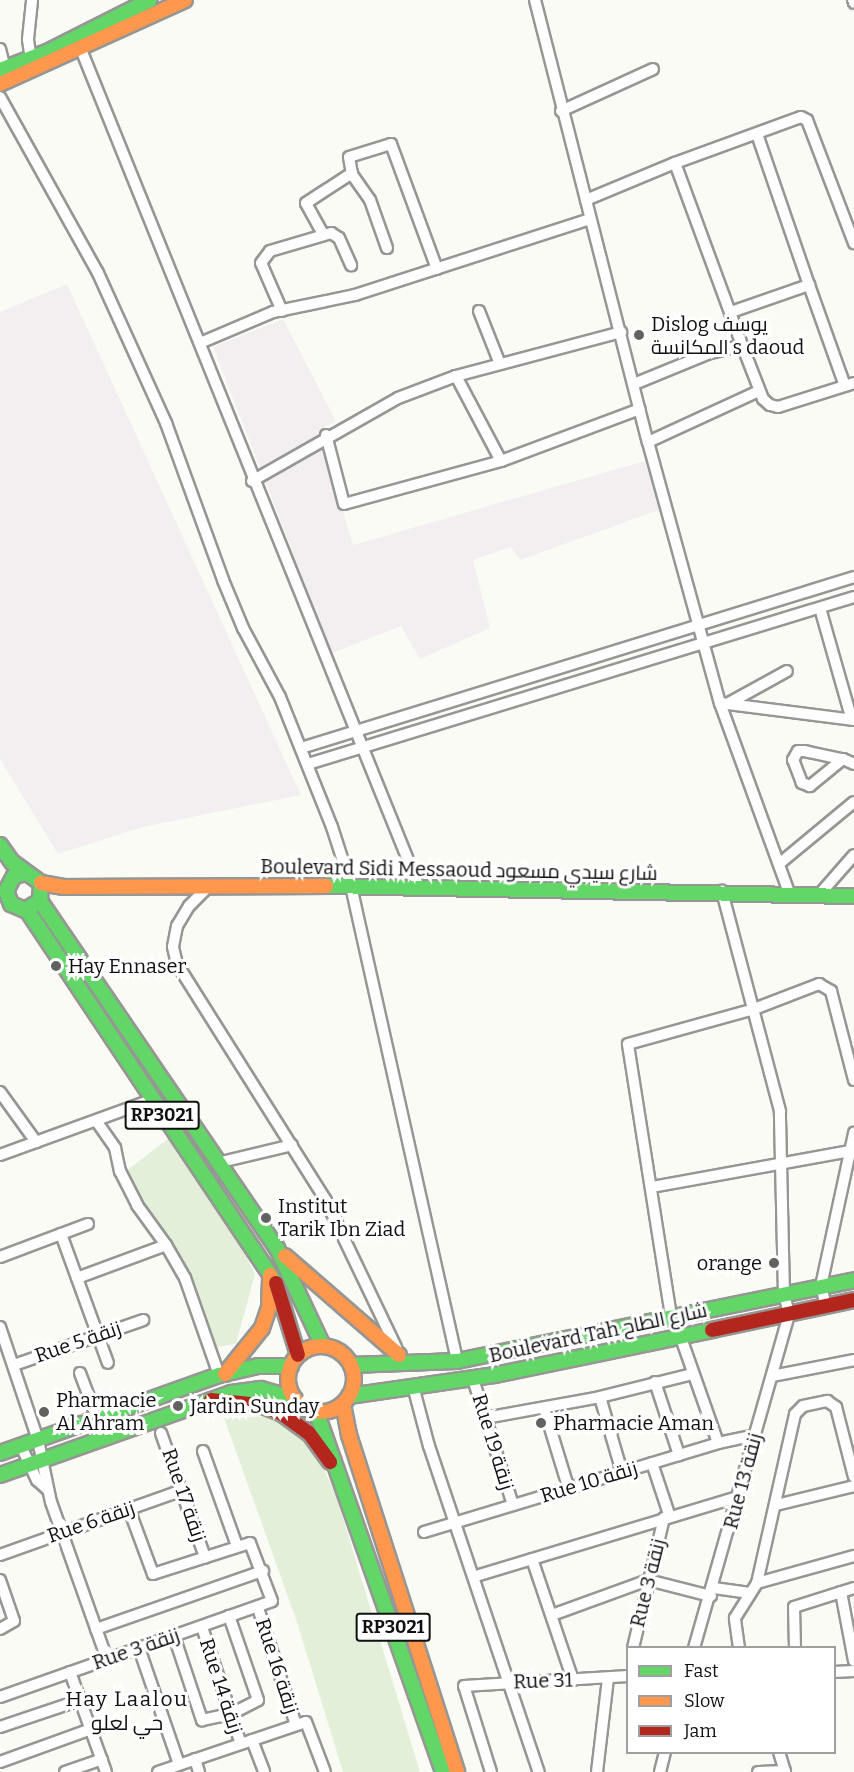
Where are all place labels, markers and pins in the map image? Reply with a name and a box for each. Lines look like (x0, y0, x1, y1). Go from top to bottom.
place label: Dislog يوسف المكانسة s daoud (651, 312, 804, 359)
marker: Dislog يوسف المكانسة s daoud (632, 328, 646, 342)
place label: Hay Ennaser (68, 954, 186, 978)
marker: Hay Ennaser (49, 959, 63, 973)
place label: Institut Tarik Ibn Ziad (278, 1194, 405, 1241)
marker: Institut Tarik Ibn Ziad (259, 1211, 273, 1225)
place label: orange (697, 1251, 762, 1275)
marker: orange (767, 1256, 781, 1270)
place label: Pharmacie Al Ahram (56, 1388, 157, 1435)
place label: Jardin Sunday (190, 1394, 319, 1418)
marker: Jardin Sunday (171, 1399, 185, 1413)
marker: Pharmacie Al Ahram (37, 1405, 51, 1419)
place label: Pharmacie Aman (553, 1411, 714, 1435)
marker: Pharmacie Aman (534, 1416, 548, 1430)

